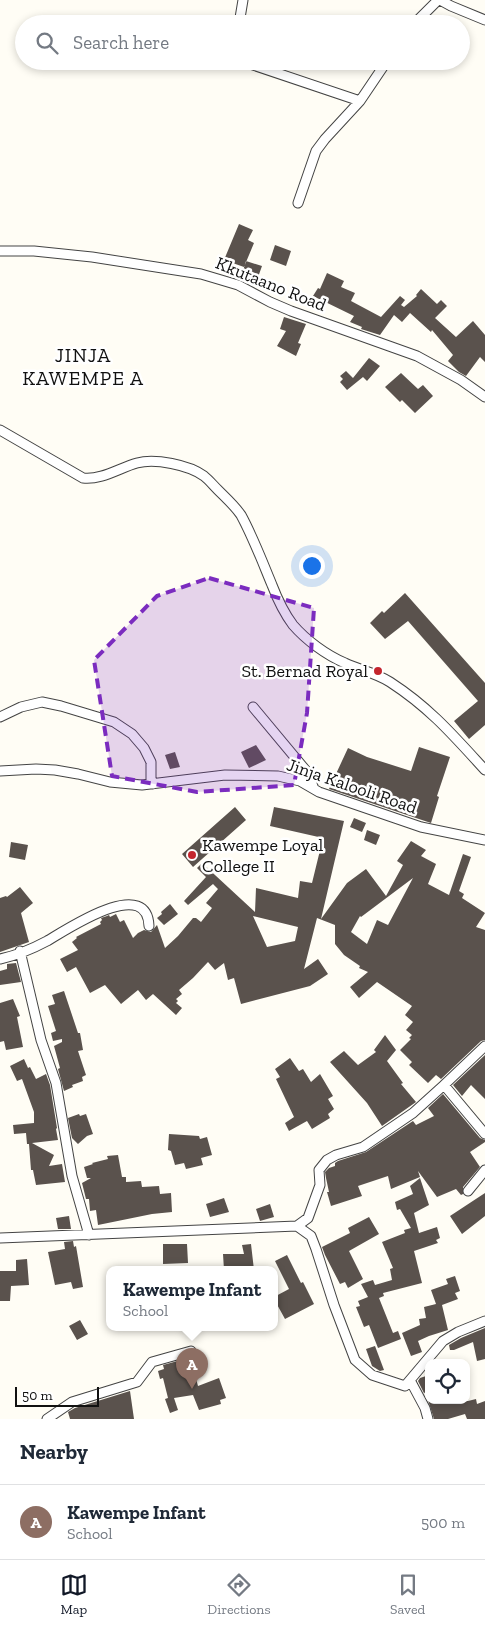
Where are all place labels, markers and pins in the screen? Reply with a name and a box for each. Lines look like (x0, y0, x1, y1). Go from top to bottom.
place label: St. Bernad Royal (241, 660, 368, 682)
marker: St. Bernad Royal (372, 665, 384, 677)
place label: Kawempe Loyal College II (202, 834, 324, 877)
marker: Kawempe Loyal College II (186, 849, 198, 861)
pin: A (176, 1348, 208, 1389)

